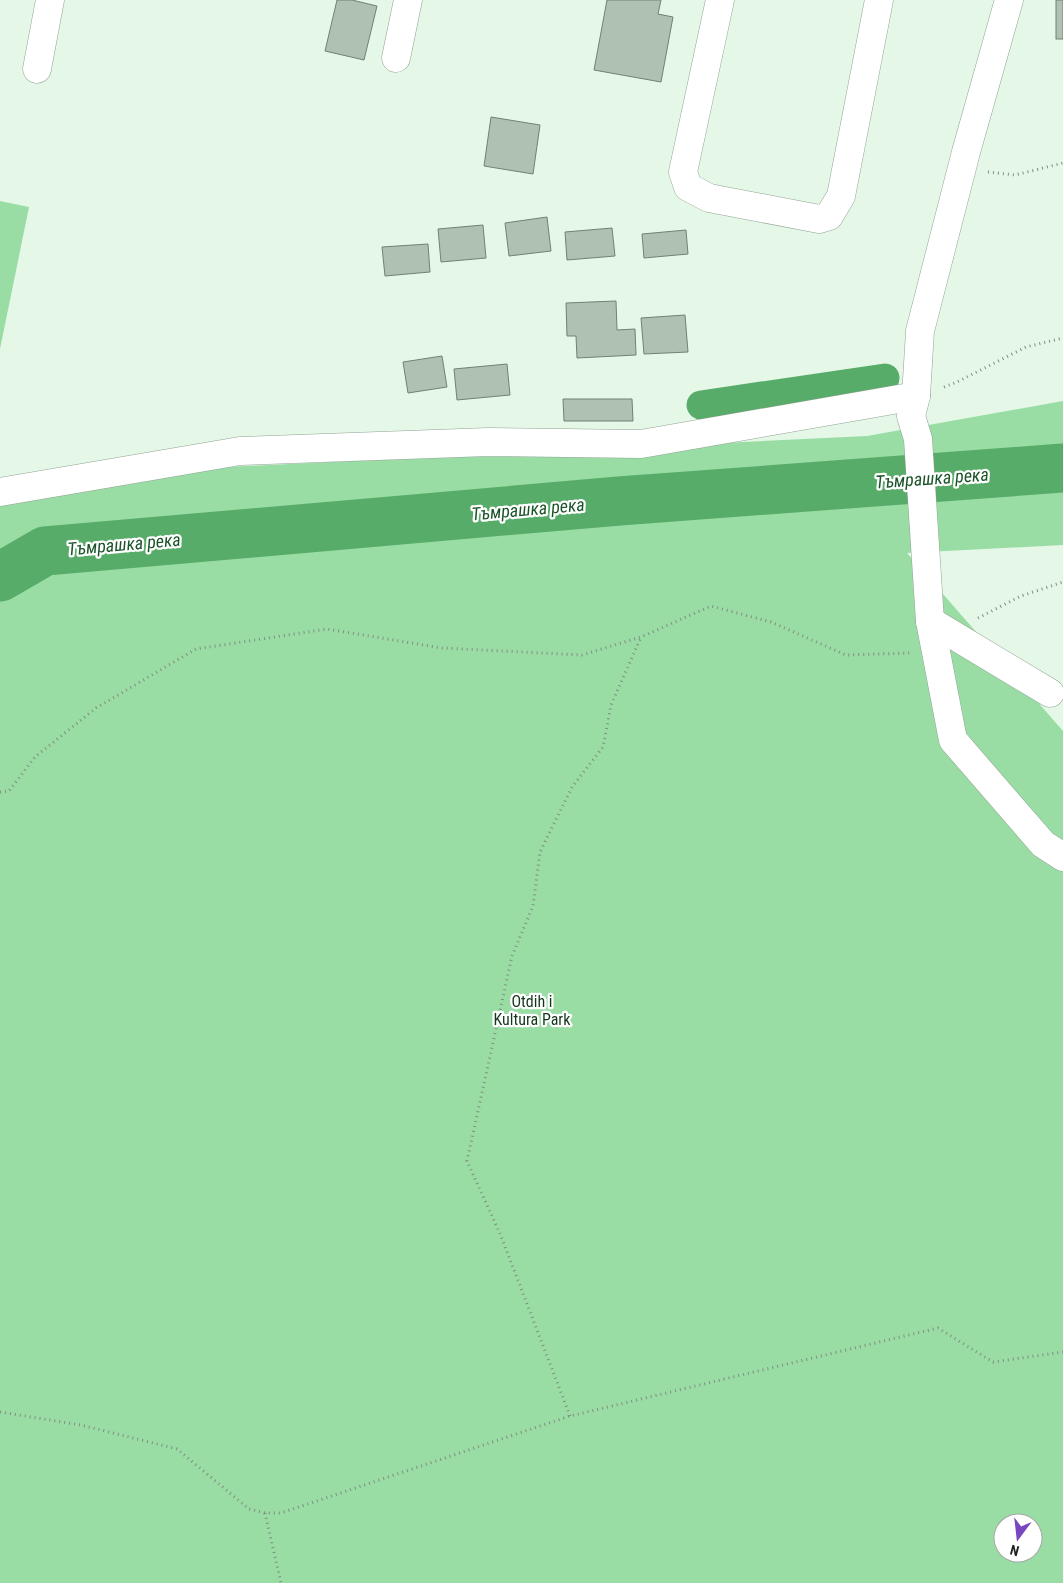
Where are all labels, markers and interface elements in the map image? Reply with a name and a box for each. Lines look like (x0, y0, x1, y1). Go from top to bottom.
water label: Тъмрашка река (875, 464, 989, 492)
water label: Тъмрашка река (471, 494, 585, 524)
water label: Тъмрашка река (67, 529, 181, 559)
park label: Otdih i Kultura Park (494, 992, 571, 1029)
north arrow (993, 1513, 1043, 1563)
text: N (1008, 1542, 1021, 1559)

